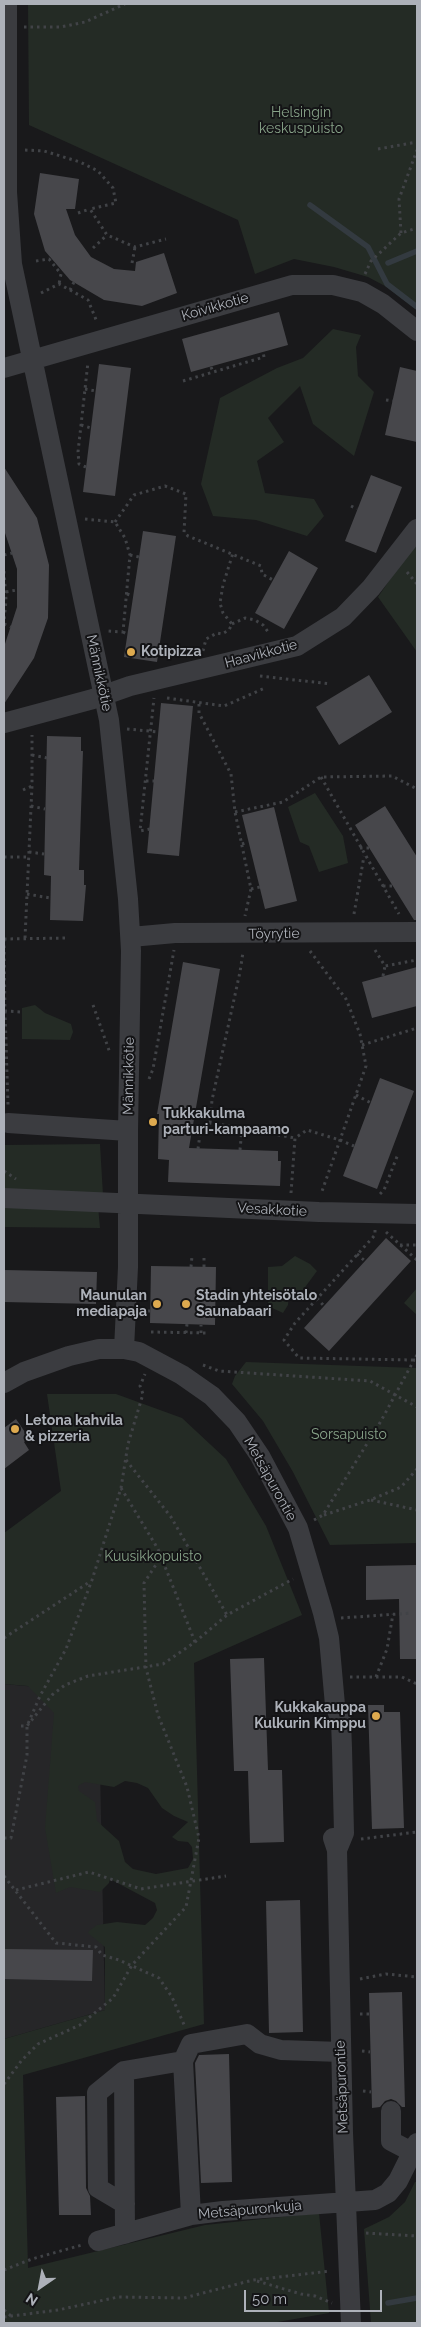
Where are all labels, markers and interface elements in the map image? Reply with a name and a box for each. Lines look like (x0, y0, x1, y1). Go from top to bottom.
park label: Helsingin keskuspuisto (259, 105, 343, 138)
street label: Koivikkotie (179, 289, 251, 325)
street label: Männikkötie (83, 633, 115, 713)
street label: Haavikkotie (223, 636, 299, 672)
place label: Kotipizza (141, 644, 201, 660)
marker: Kotipizza (125, 646, 137, 658)
street label: Töyrytie (248, 925, 300, 943)
street label: Männikkötie (120, 1037, 138, 1115)
place label: Tukkakulma parturi-kampaamo (163, 1106, 289, 1138)
marker: Tukkakulma parturi-kampaamo (147, 1116, 159, 1128)
street label: Vesakkotie (237, 1200, 307, 1220)
place label: Maunulan mediapaja (76, 1288, 147, 1320)
place label: Stadin yhteisötalo Saunabaari (196, 1288, 317, 1320)
marker: Maunulan mediapaja (151, 1298, 163, 1310)
marker: Stadin yhteisötalo Saunabaari (180, 1298, 192, 1310)
place label: Letona kahvila & pizzeria (25, 1413, 123, 1445)
marker: Letona kahvila & pizzeria (9, 1423, 21, 1435)
park label: Sorsapuisto (311, 1427, 387, 1443)
street label: Metsäpurontie (240, 1434, 300, 1524)
park label: Kuusikkopuisto (104, 1549, 202, 1565)
place label: Kukkakauppa Kulkurin Kimppu (254, 1700, 366, 1732)
marker: Kukkakauppa Kulkurin Kimppu (370, 1710, 382, 1722)
street label: Metsäpurontie (332, 2040, 352, 2134)
street label: Metsäpuronkuja (197, 2197, 303, 2223)
north arrow (15, 2262, 65, 2312)
scale bar (246, 2280, 384, 2312)
text: N (23, 2290, 41, 2309)
text: 50 m (252, 2290, 287, 2308)

